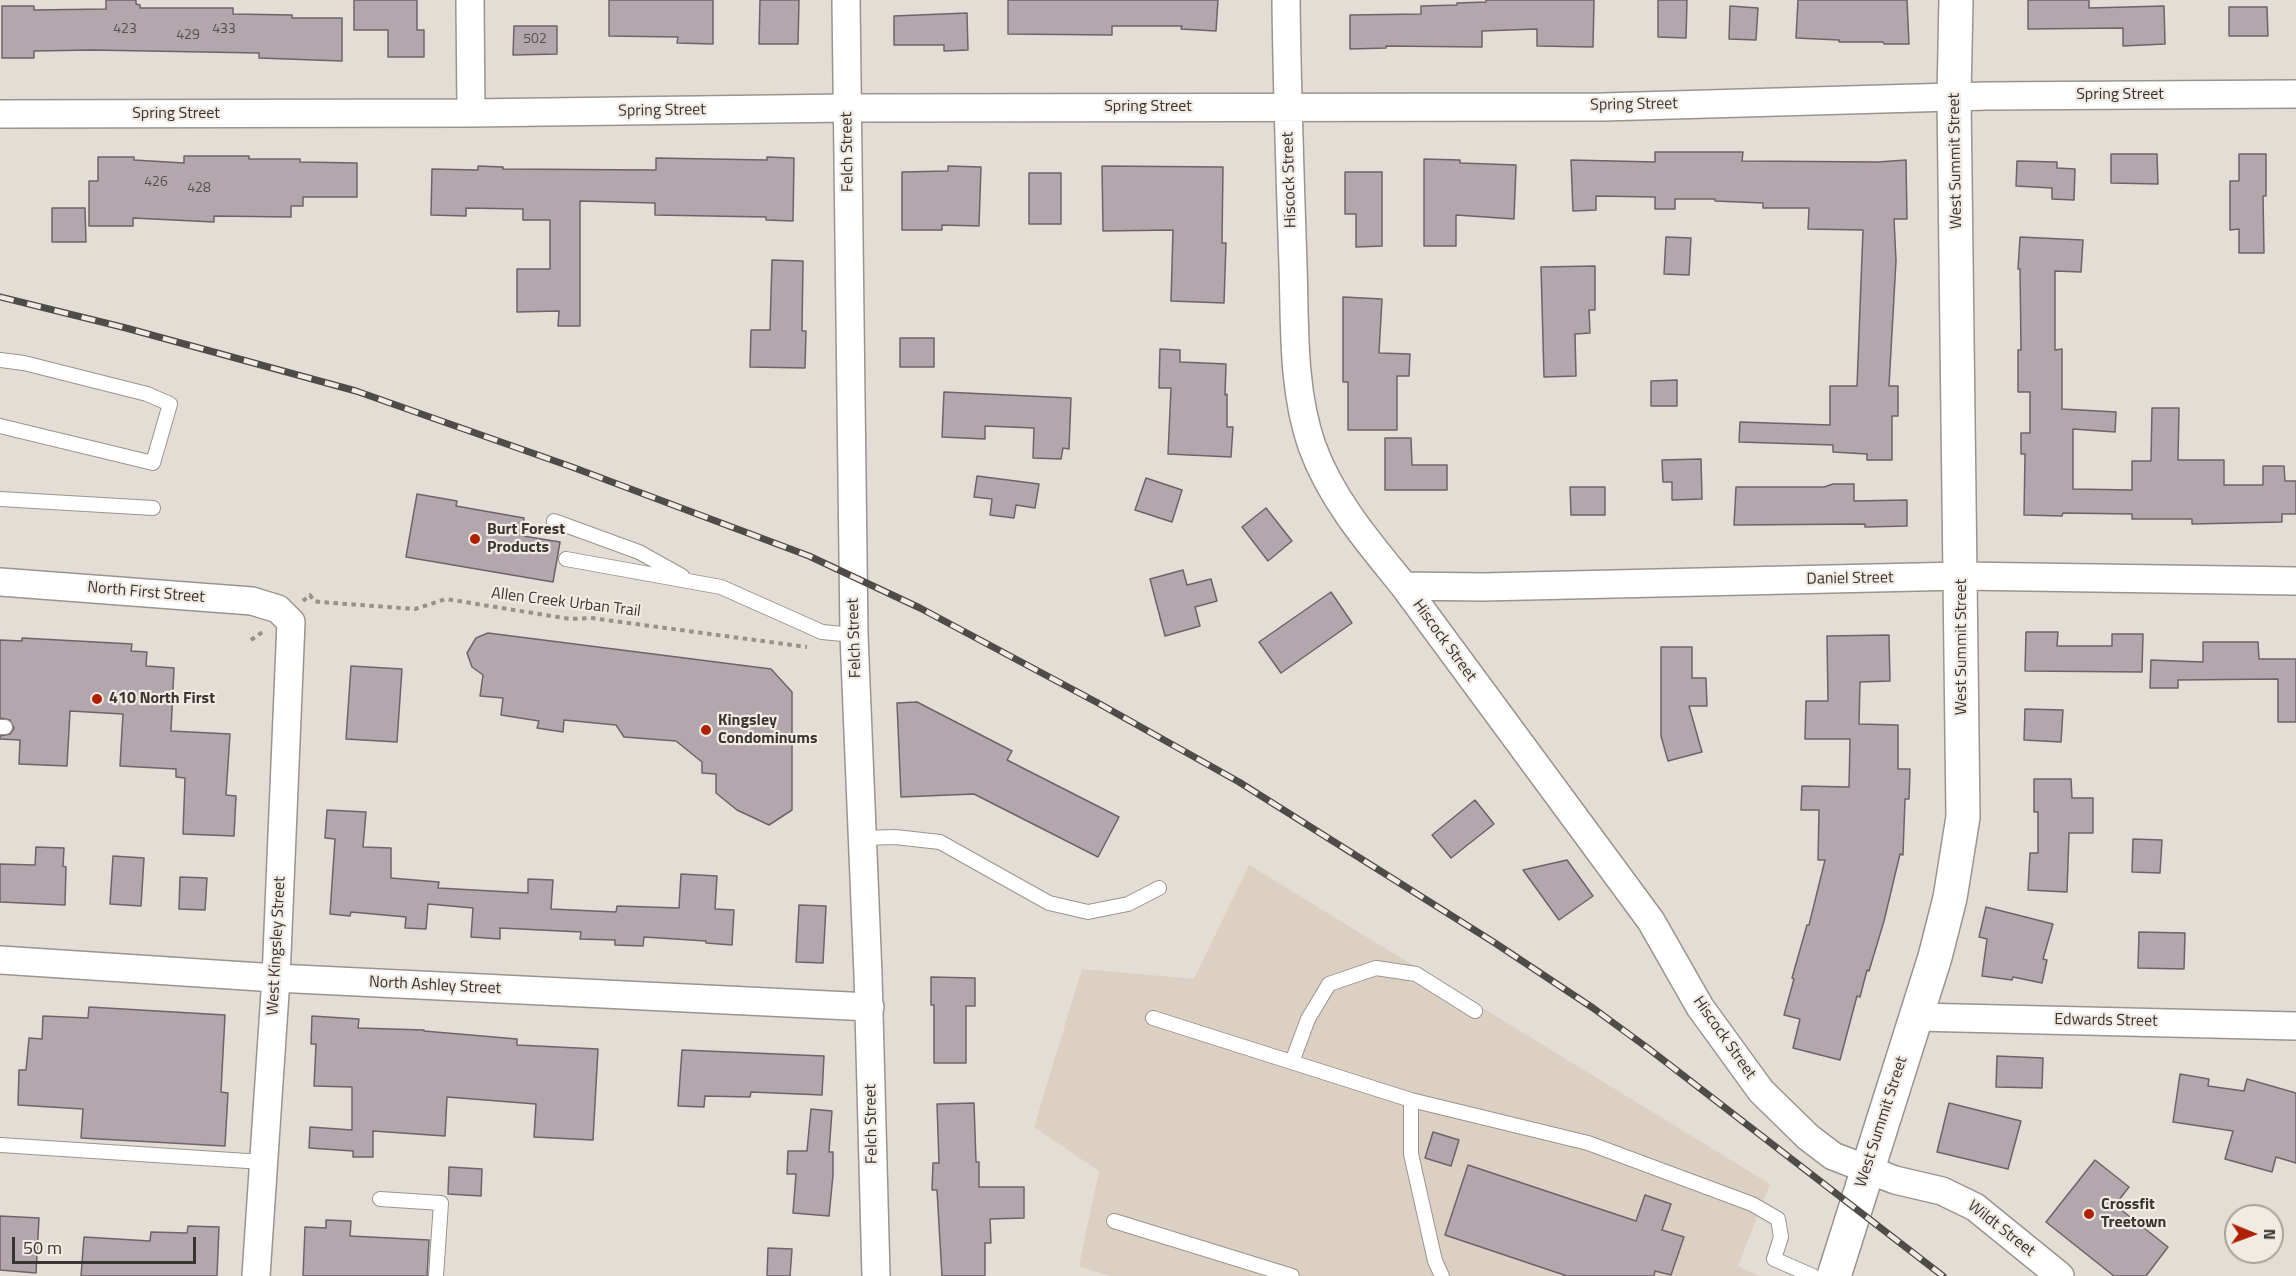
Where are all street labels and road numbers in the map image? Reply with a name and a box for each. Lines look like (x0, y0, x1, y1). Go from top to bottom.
street label: Spring Street (2076, 85, 2164, 105)
street label: West Summit Street (1945, 93, 1967, 229)
street label: Spring Street (1590, 95, 1678, 115)
street label: Spring Street (1104, 97, 1192, 117)
street label: Spring Street (618, 101, 706, 121)
street label: Spring Street (132, 104, 220, 124)
street label: Felch Street (838, 112, 858, 192)
street label: Hiscock Street (1279, 131, 1301, 229)
street label: Daniel Street (1806, 569, 1894, 589)
street label: North First Street (87, 578, 205, 608)
street label: West Summit Street (1952, 579, 1972, 715)
street label: Allen Creek Urban Trail (490, 584, 642, 622)
street label: Hiscock Street (1408, 596, 1480, 686)
street label: Felch Street (844, 598, 866, 678)
street label: West Kingsley Street (264, 876, 290, 1016)
street label: North Ashley Street (369, 973, 501, 999)
street label: Hiscock Street (1688, 993, 1760, 1083)
street label: Edwards Street (2054, 1011, 2158, 1031)
street label: West Summit Street (1852, 1054, 1912, 1190)
street label: Felch Street (862, 1084, 882, 1164)
street label: Wildt Street (1963, 1197, 2039, 1261)

